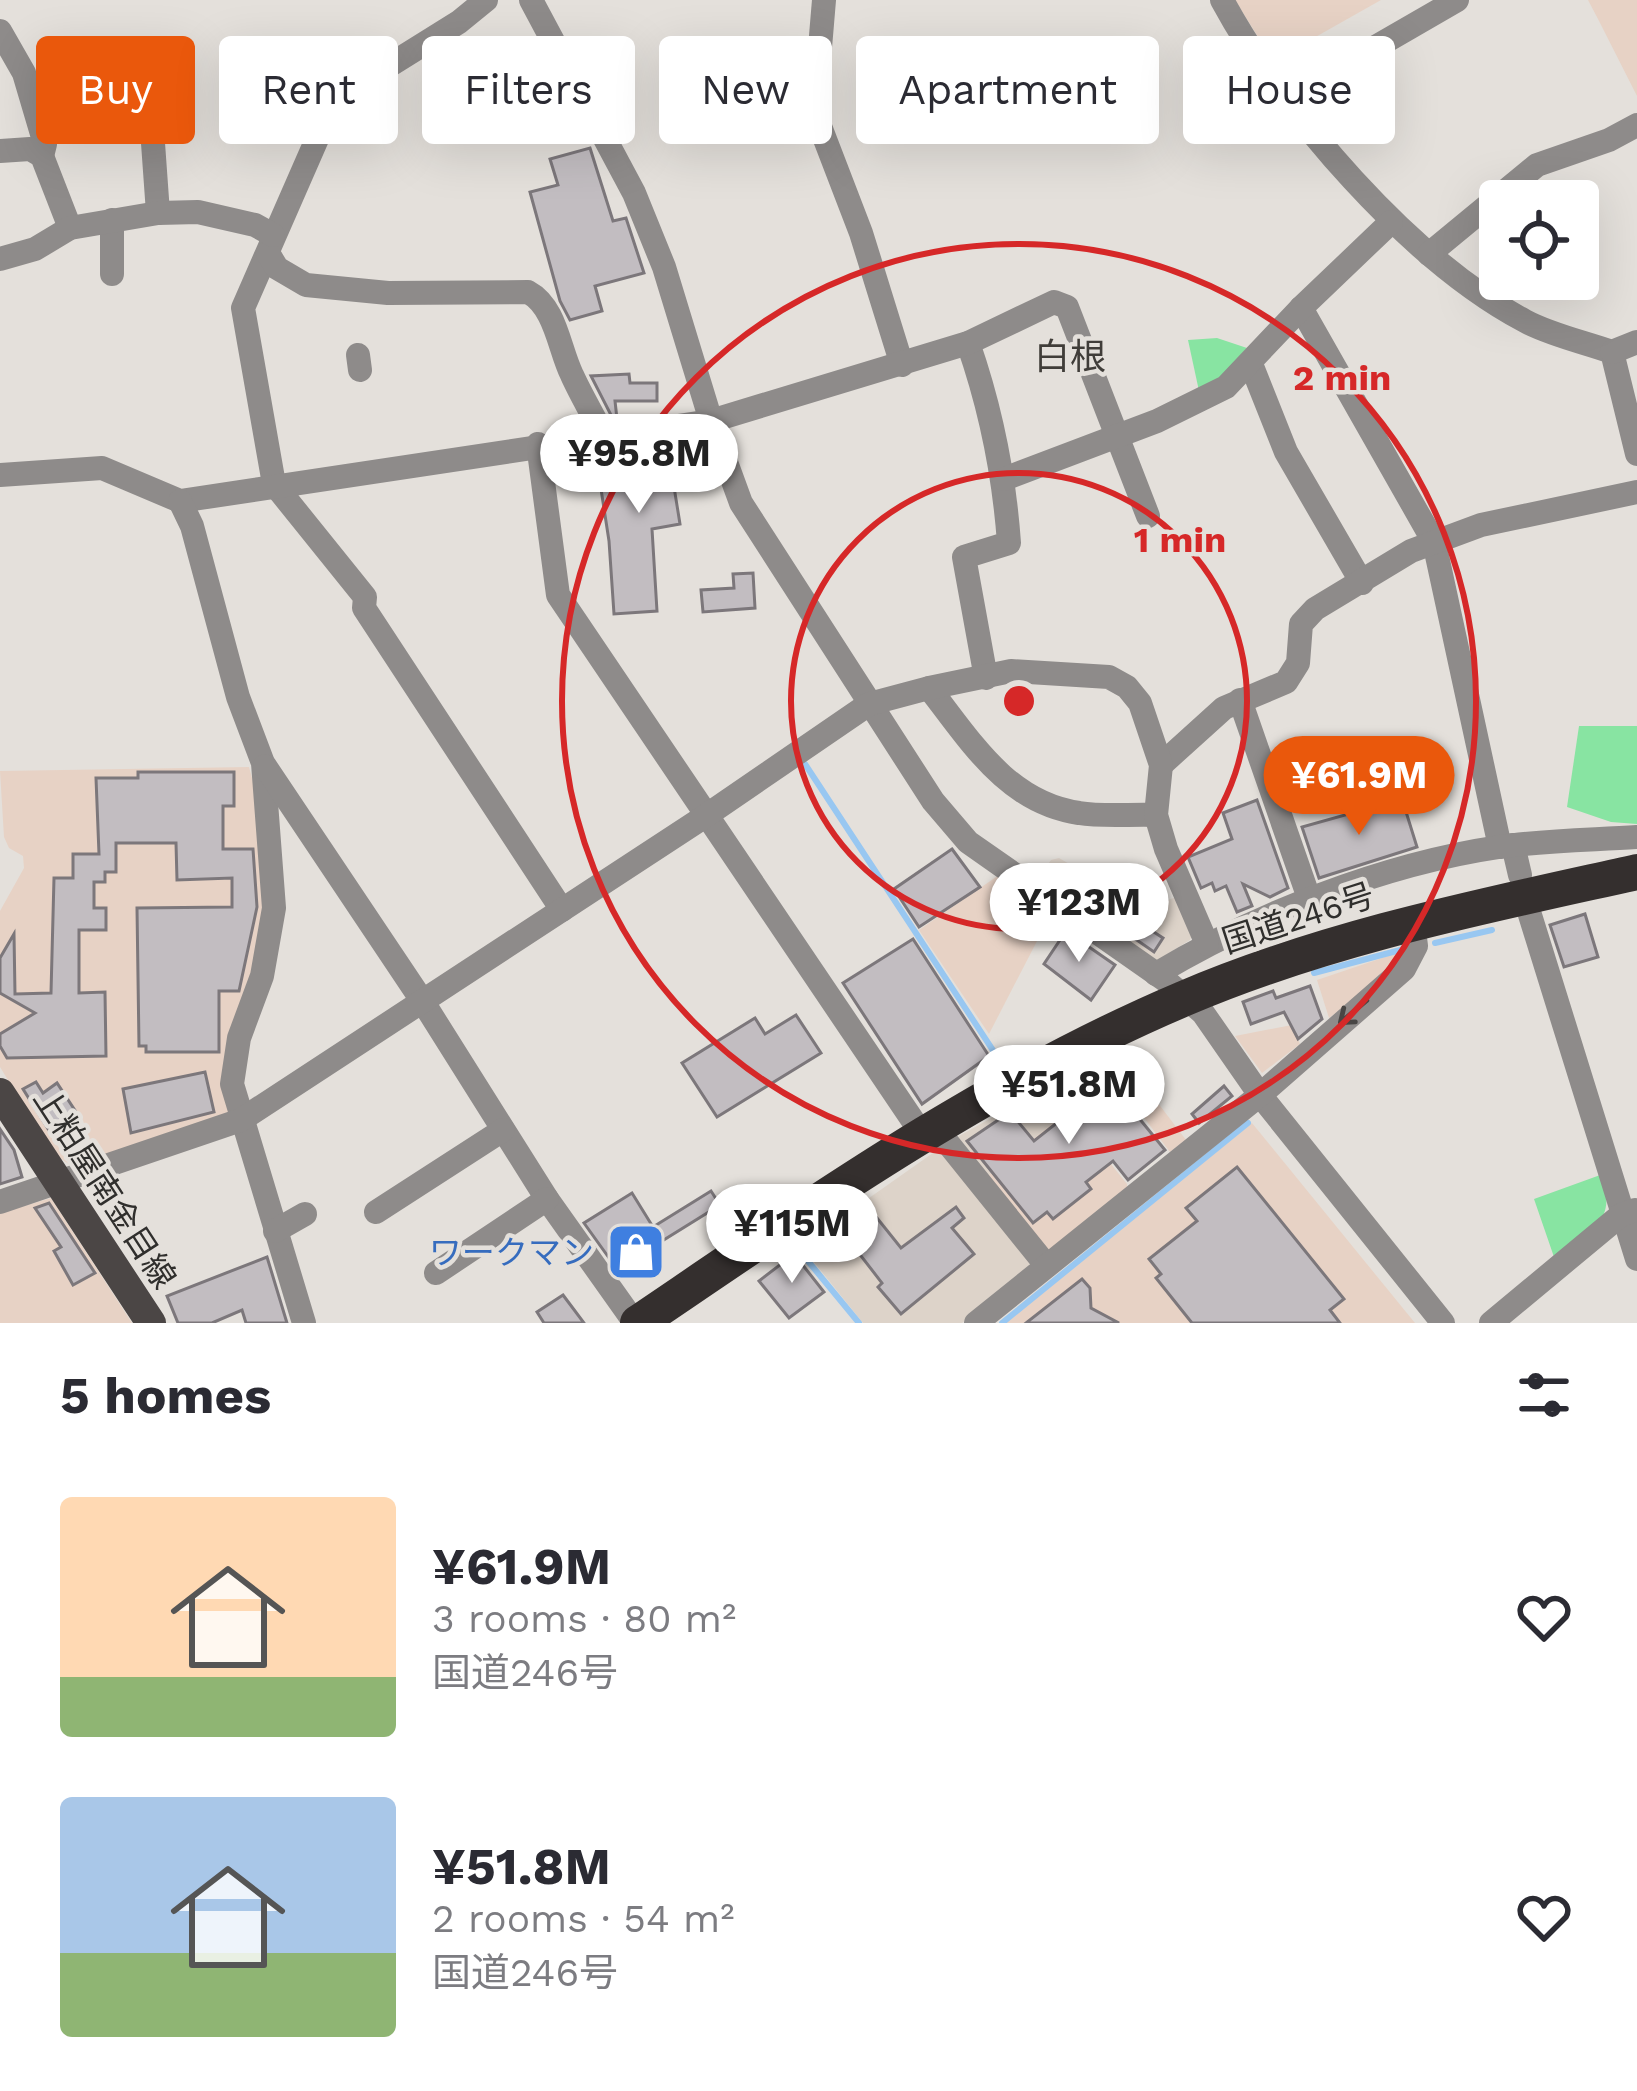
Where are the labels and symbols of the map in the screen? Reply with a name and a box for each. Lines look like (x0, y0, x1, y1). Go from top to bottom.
district label: 白根 (1034, 336, 1106, 378)
text: 2 min (1293, 357, 1391, 399)
pin: ¥95.8M (541, 414, 737, 516)
text: 1 min (1134, 519, 1226, 561)
centre of rings (998, 680, 1040, 722)
pin: ¥61.9M (1261, 736, 1457, 838)
pin: ¥123M (995, 863, 1163, 965)
street label: 国道246号 (1217, 875, 1379, 961)
one-way arrow (1338, 997, 1369, 1025)
pin: ¥51.8M (971, 1045, 1167, 1147)
street label: 上粕屋南金目線 (26, 1081, 184, 1295)
pin: ¥115M (708, 1184, 876, 1286)
shop icon: ワークマン (605, 1221, 667, 1283)
place label: ワークマン (429, 1233, 594, 1272)

